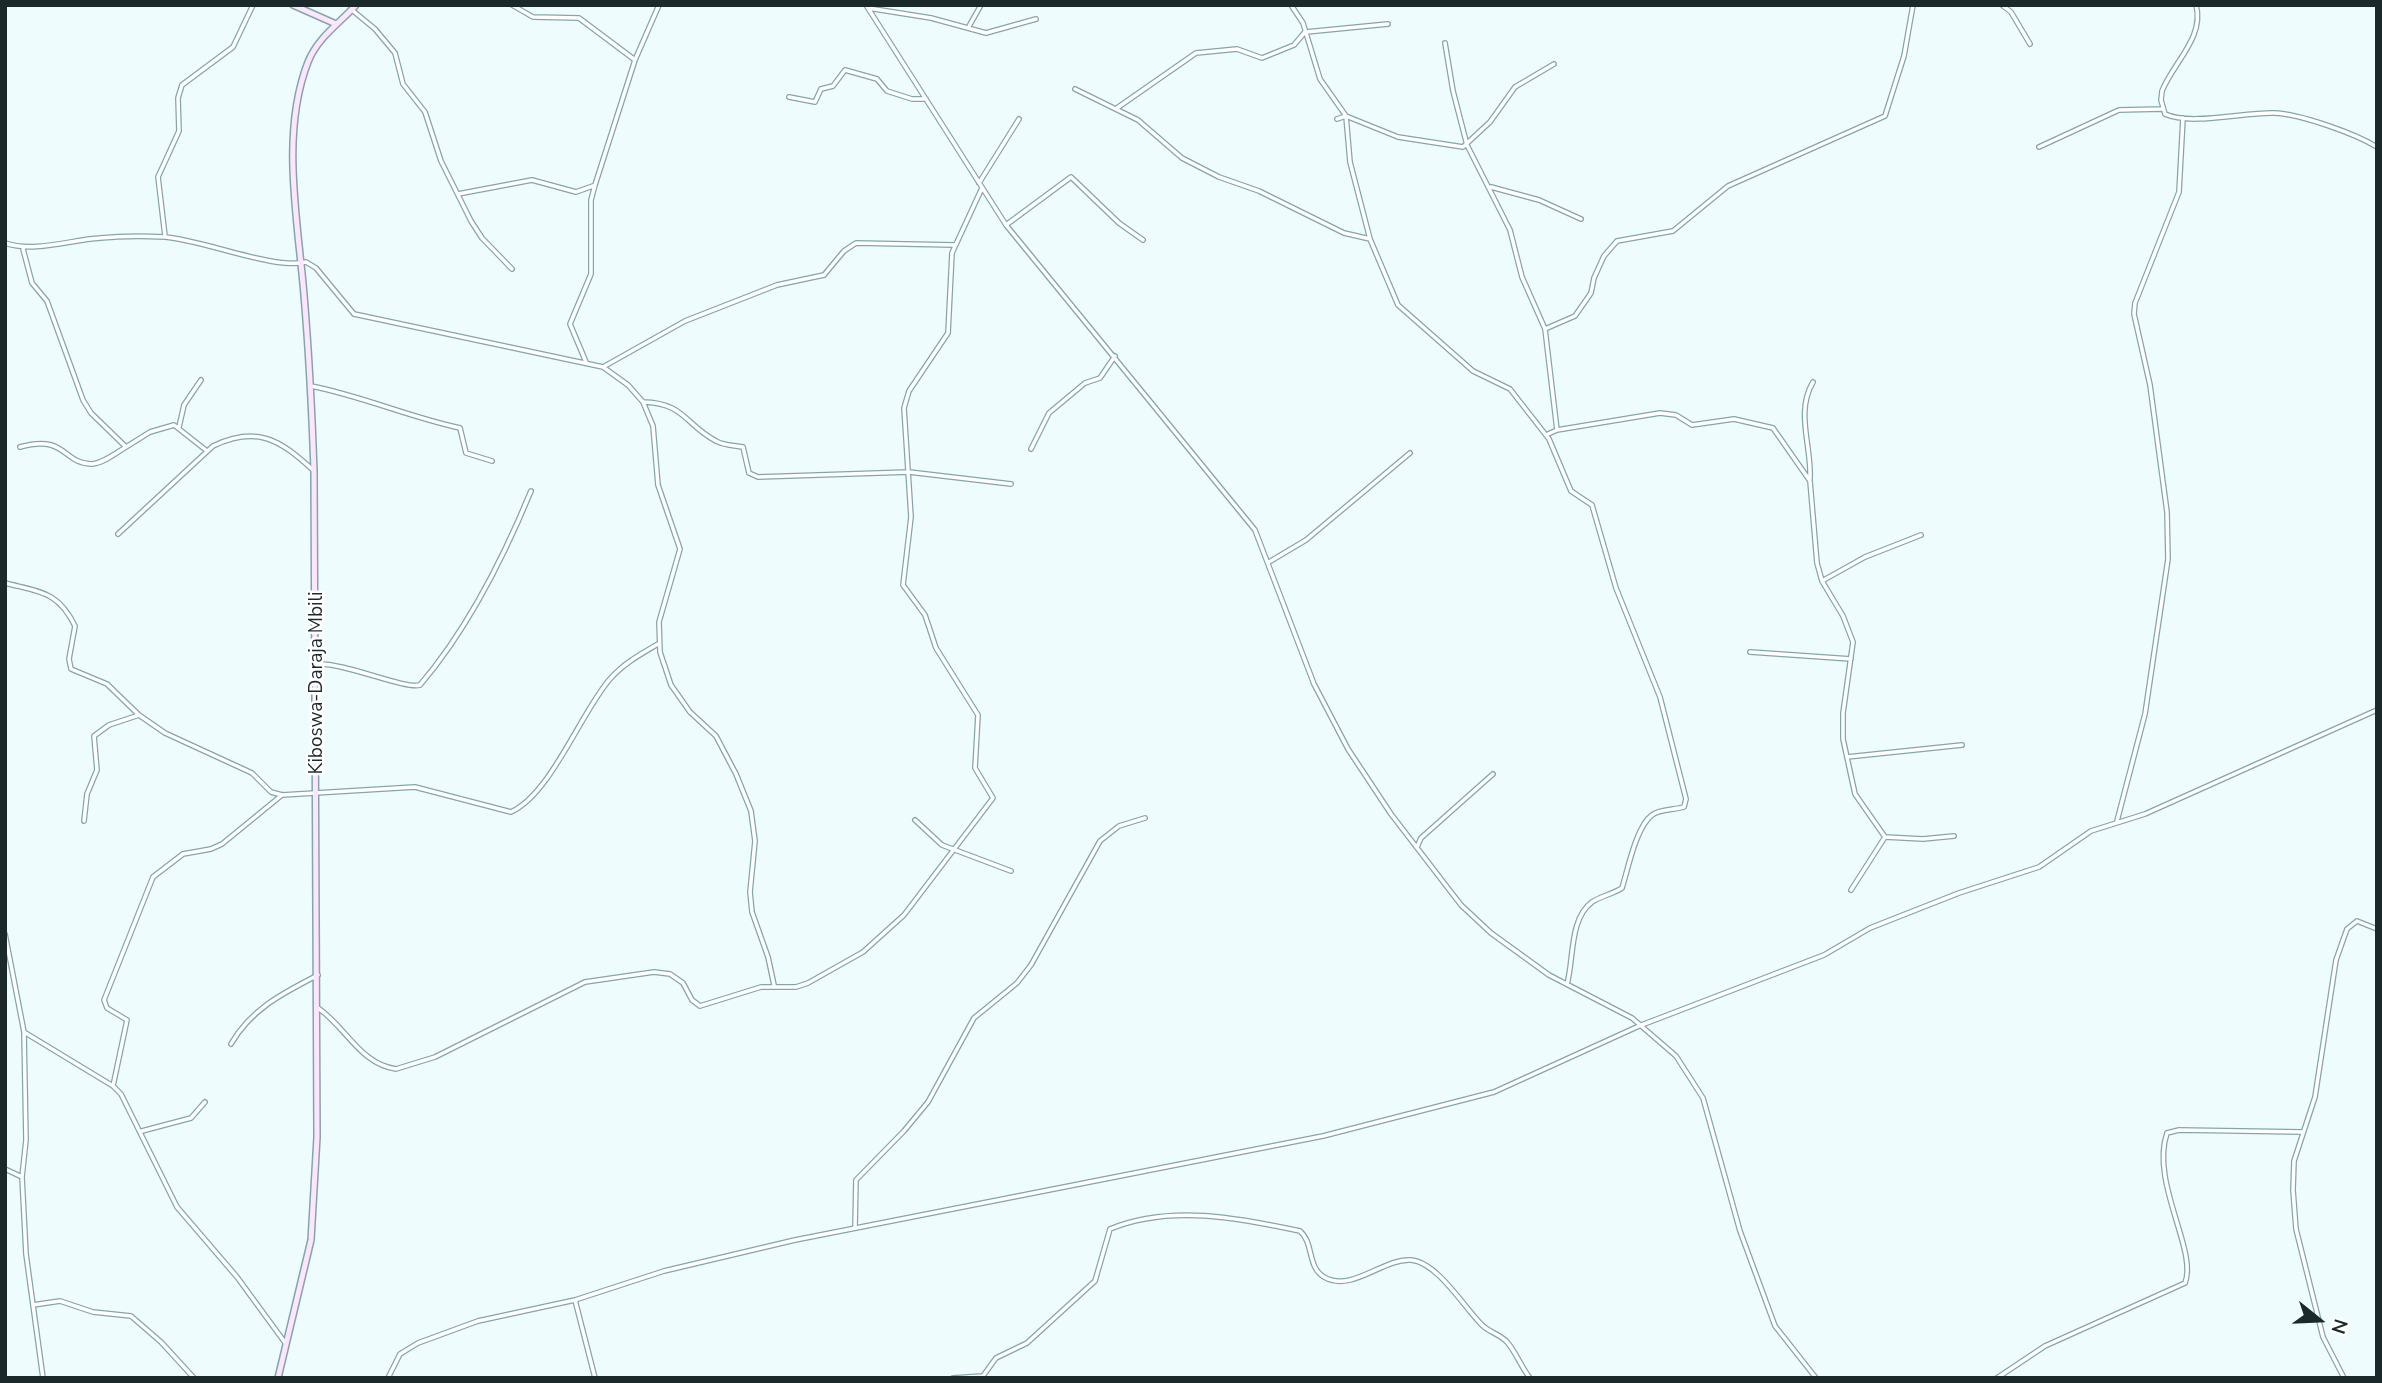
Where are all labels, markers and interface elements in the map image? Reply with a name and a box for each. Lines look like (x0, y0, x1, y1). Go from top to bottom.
street label: Kiboswa-Daraja Mbili (306, 592, 328, 774)
north arrow (2284, 1285, 2354, 1355)
text: N (2324, 1316, 2354, 1337)

